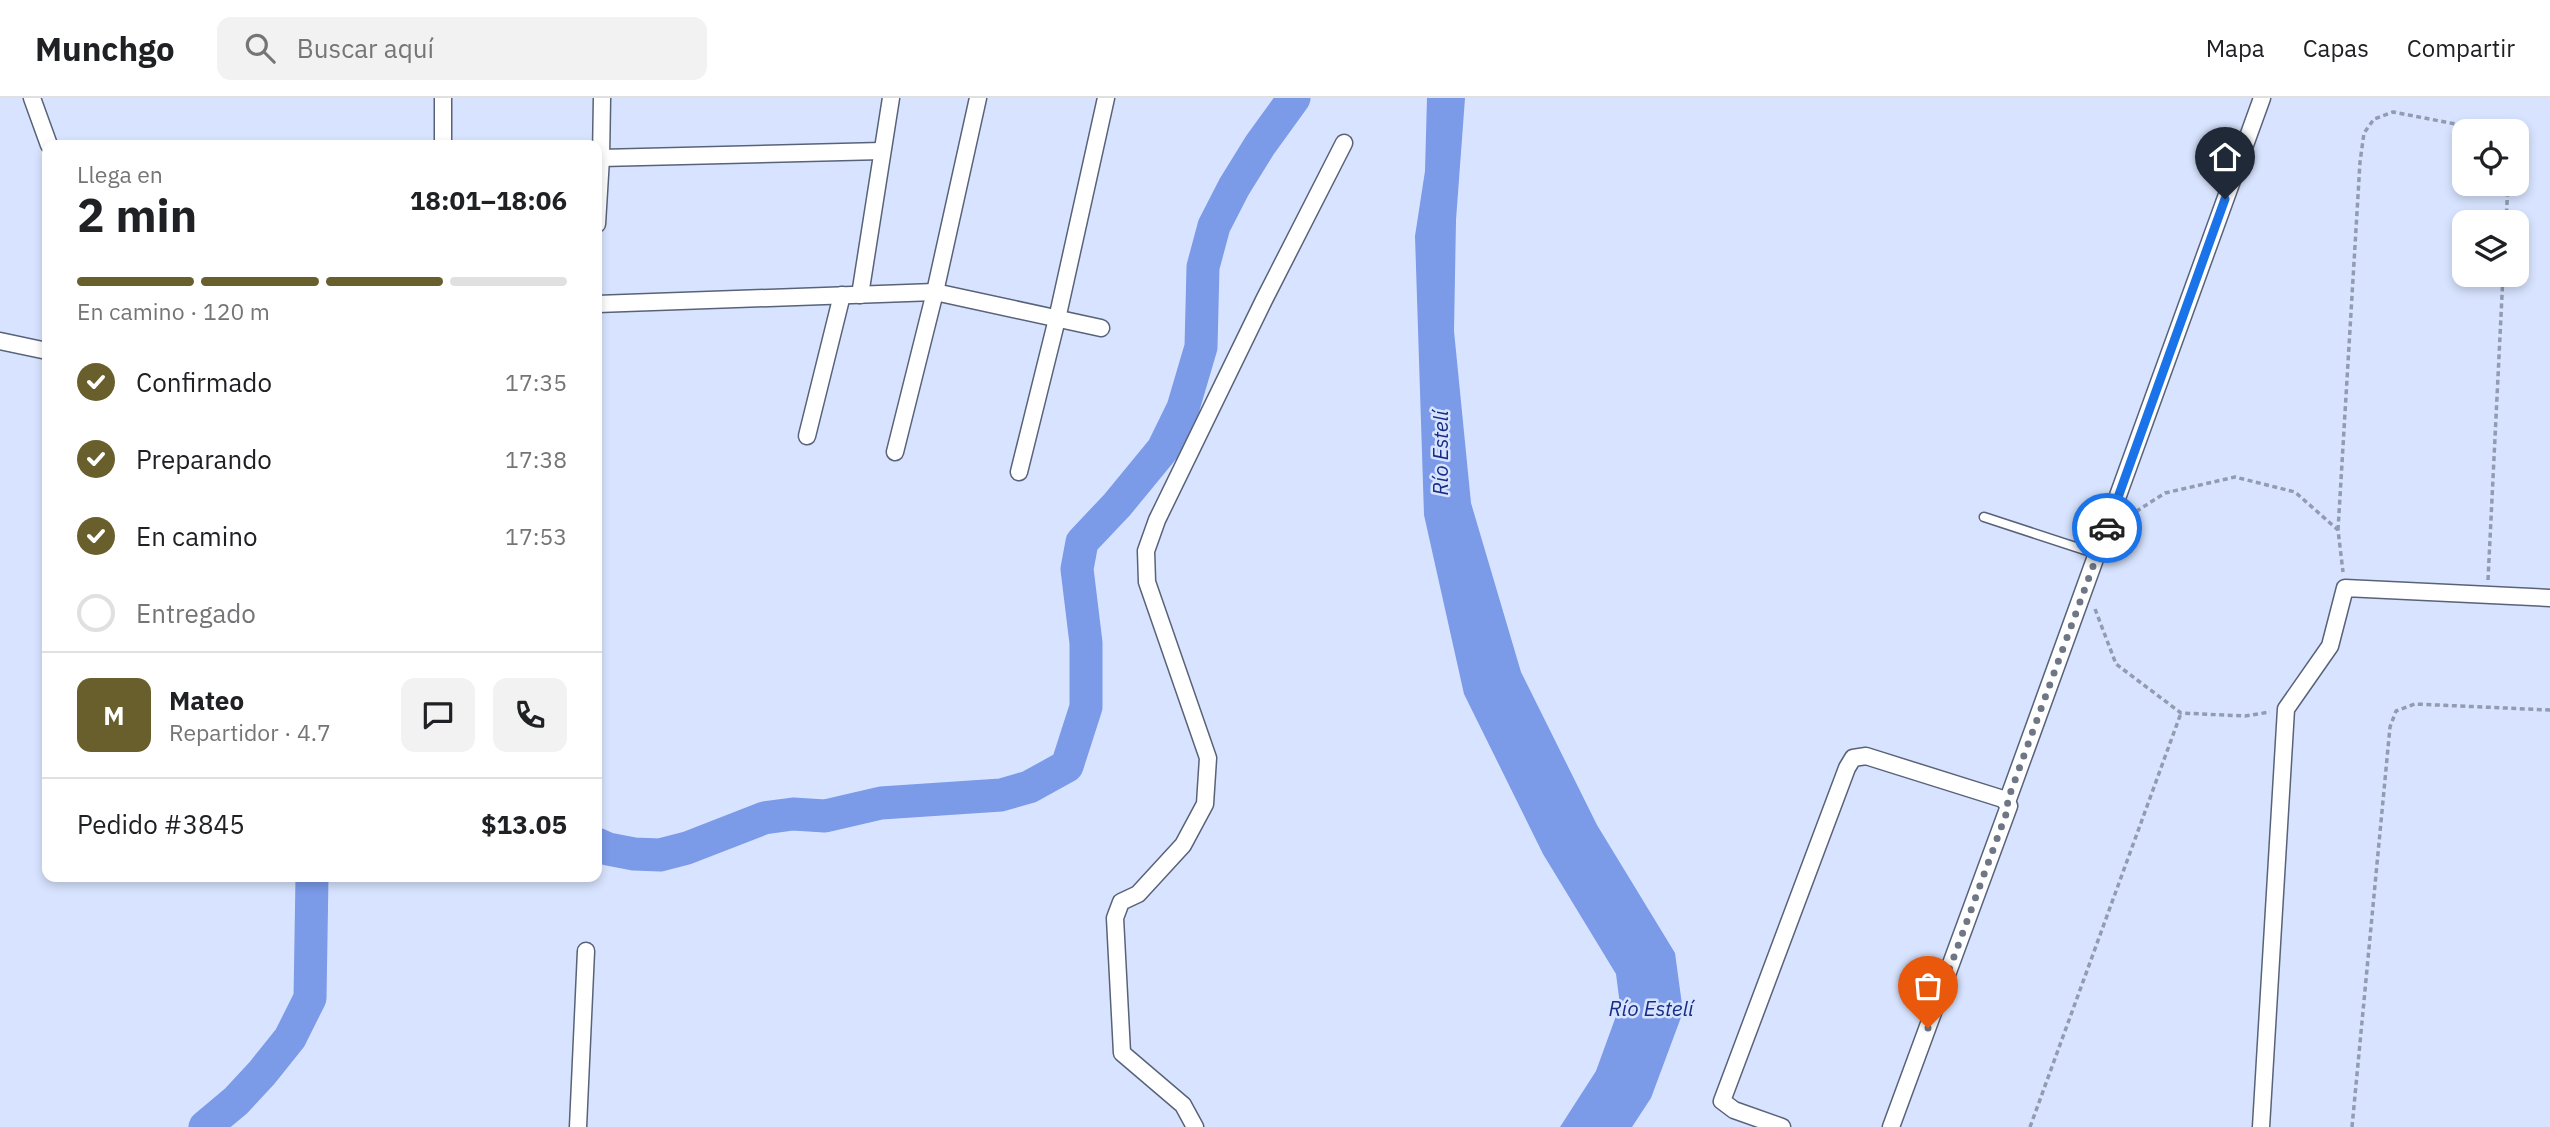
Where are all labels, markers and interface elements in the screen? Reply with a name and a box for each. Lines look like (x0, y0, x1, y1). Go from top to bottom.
search box (217, 17, 707, 80)
text: Munchgo (35, 27, 175, 70)
icon: search (241, 29, 279, 67)
text: Buscar aquí (297, 31, 434, 65)
text: Mapa (2206, 32, 2265, 64)
text: Capas (2303, 32, 2369, 64)
text: Compartir (2407, 32, 2515, 64)
map controls (2452, 119, 2529, 287)
button: locate (2452, 119, 2529, 196)
pin (2195, 127, 2255, 199)
icon: home (2206, 138, 2244, 176)
text: Llega en (77, 159, 163, 189)
text: 18:01–18:06 (410, 183, 567, 217)
text: 2 min (77, 185, 197, 245)
button: layers (2452, 210, 2529, 287)
text: En camino · 120 m (77, 296, 270, 326)
icon: check (77, 363, 115, 401)
text: Confirmado (136, 365, 272, 399)
text: 17:35 (505, 367, 567, 397)
water label: Río Estelí (1426, 408, 1454, 496)
icon: check (77, 440, 115, 478)
text: Preparando (136, 442, 272, 476)
text: 17:38 (505, 444, 567, 474)
courier (2072, 493, 2142, 563)
icon: car (2088, 509, 2126, 547)
icon: check (77, 517, 115, 555)
text: En camino (136, 519, 258, 553)
text: 17:53 (505, 521, 567, 551)
text: Entregado (136, 596, 256, 630)
button: chat (401, 678, 475, 752)
button: phone (493, 678, 567, 752)
text: Mateo (169, 683, 244, 717)
text: M (103, 698, 125, 732)
text: Repartidor · 4.7 (169, 717, 331, 747)
text: Pedido #3845 (77, 807, 245, 841)
text: $13.05 (481, 807, 567, 841)
pin (1898, 956, 1958, 1028)
icon: bag (1909, 967, 1947, 1005)
water label: Río Estelí (1608, 994, 1696, 1022)

